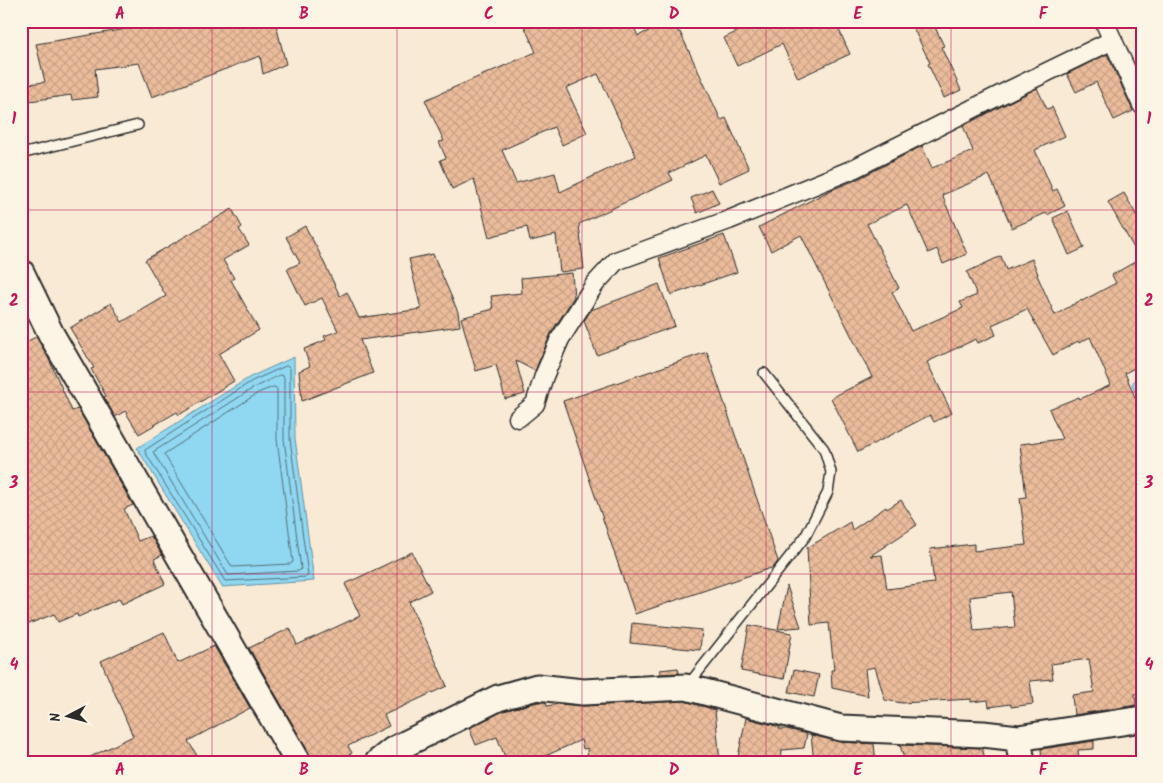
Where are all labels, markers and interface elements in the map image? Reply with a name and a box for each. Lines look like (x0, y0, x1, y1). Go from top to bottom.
text: A (115, 2, 125, 27)
text: B (299, 2, 309, 27)
text: C (484, 2, 494, 27)
text: D (669, 2, 680, 27)
text: E (854, 2, 864, 27)
text: F (1039, 2, 1049, 27)
text: 1 (12, 107, 17, 132)
text: 1 (1147, 107, 1152, 132)
text: 2 (9, 289, 19, 314)
text: 2 (1144, 289, 1154, 314)
text: 3 (9, 471, 19, 496)
text: 3 (1144, 471, 1154, 496)
text: 4 (10, 653, 19, 678)
text: 4 (1145, 653, 1154, 678)
north arrow (42, 690, 92, 740)
text: N (45, 712, 67, 723)
text: A (115, 758, 125, 783)
text: B (299, 758, 309, 783)
text: C (484, 758, 494, 783)
text: D (669, 758, 680, 783)
text: E (854, 758, 864, 783)
text: F (1039, 758, 1049, 783)

